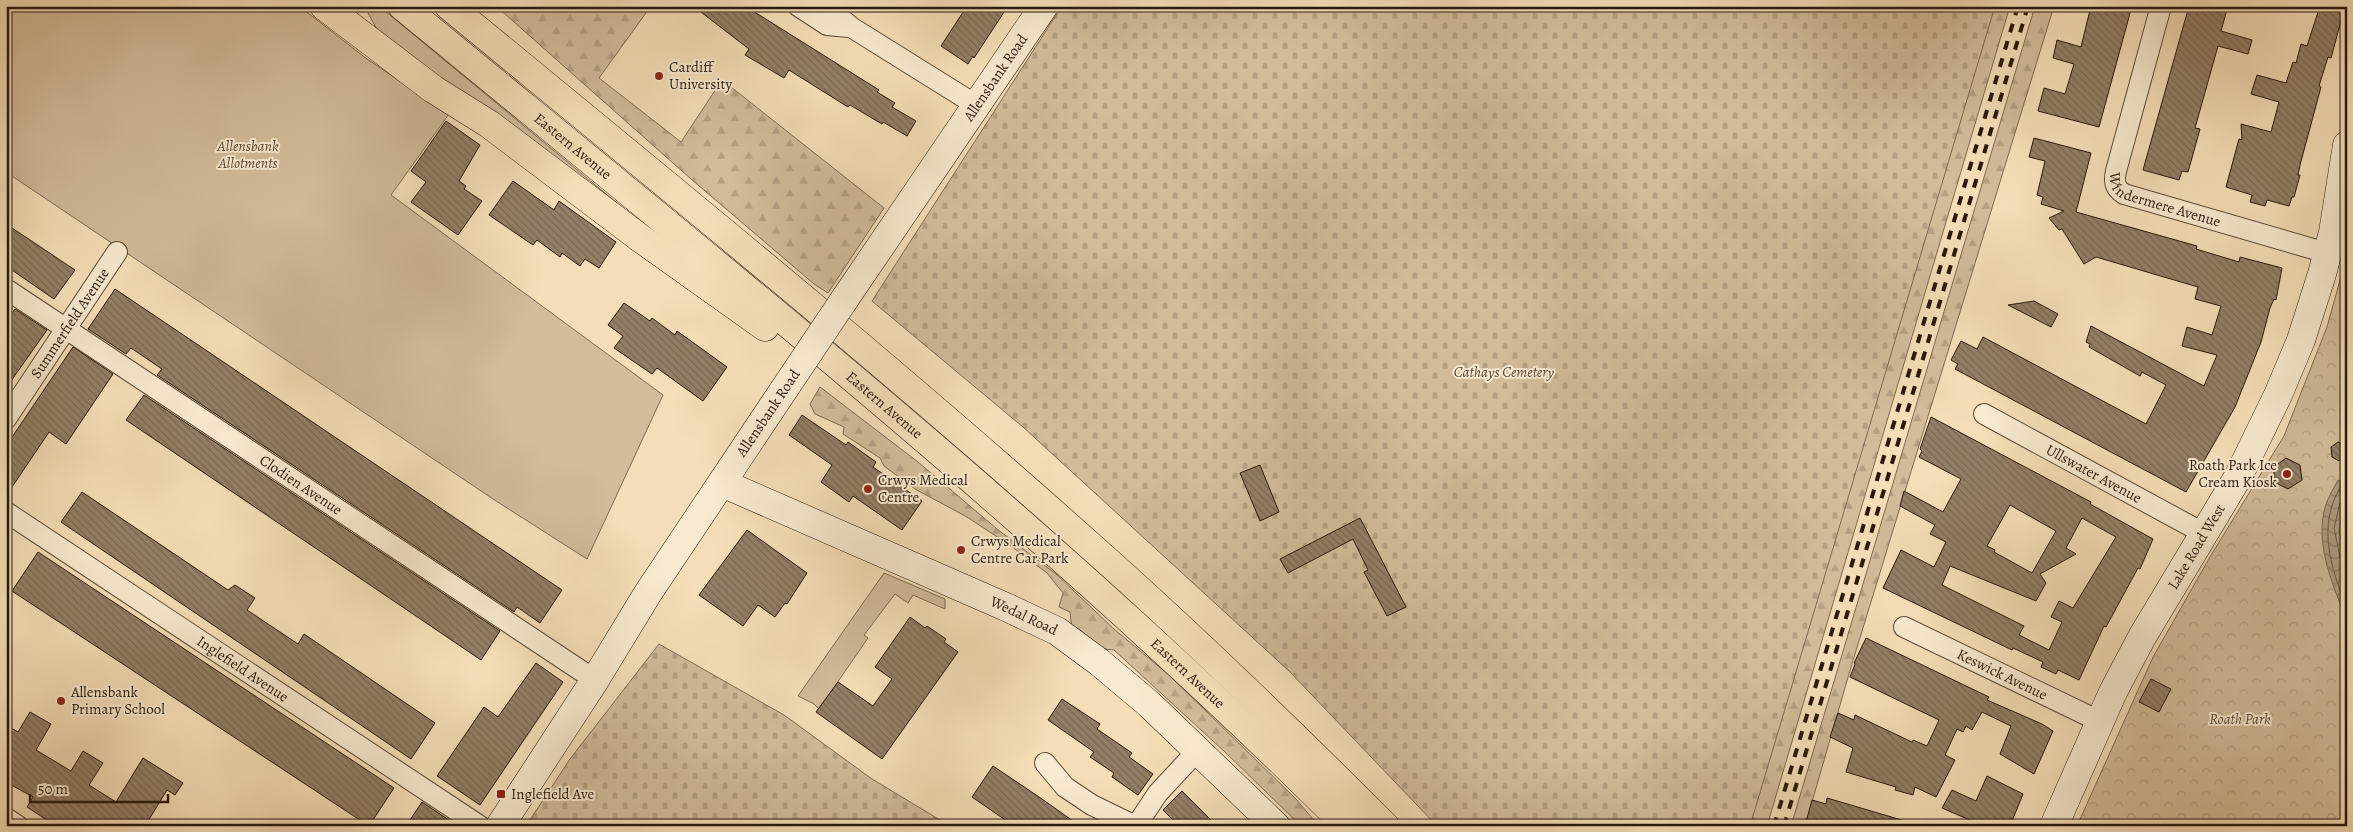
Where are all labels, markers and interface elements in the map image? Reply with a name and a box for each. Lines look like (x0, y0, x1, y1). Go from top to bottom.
street label: Allensbank Road (958, 29, 1033, 126)
place label: Cardiff University (669, 57, 732, 94)
marker: Cardiff University (653, 70, 665, 82)
street label: Eastern Avenue (530, 108, 616, 184)
park label: Allensbank Allotments (216, 136, 279, 173)
street label: Windermere Avenue (2105, 171, 2223, 232)
street label: Summerfield Avenue (26, 264, 114, 382)
park label: Cathays Cemetery (1454, 362, 1555, 382)
street label: Allensbank Road (731, 365, 805, 461)
street label: Eastern Avenue (842, 367, 927, 443)
street label: Ullswater Avenue (2042, 440, 2145, 508)
street label: Clodien Avenue (256, 450, 346, 520)
place label: Roath Park Ice Cream Kiosk (2189, 455, 2278, 492)
marker: Roath Park Ice Cream Kiosk (2281, 468, 2293, 480)
place label: Crwys Medical Centre (878, 470, 968, 507)
marker: Crwys Medical Centre (862, 483, 874, 495)
street label: Lake Road West (2163, 500, 2230, 593)
place label: Crwys Medical Centre Car Park (971, 531, 1069, 568)
marker: Crwys Medical Centre Car Park (955, 544, 967, 556)
street label: Wedal Road (986, 591, 1062, 640)
street label: Inglefield Avenue (193, 631, 293, 707)
street label: Eastern Avenue (1146, 634, 1230, 713)
street label: Keswick Avenue (1954, 644, 2051, 705)
place label: Allensbank Primary School (70, 682, 165, 719)
marker: Allensbank Primary School (55, 695, 67, 707)
park label: Roath Park (2209, 709, 2271, 729)
scale bar (30, 772, 168, 804)
text: 50 m (38, 779, 68, 799)
place label: Inglefield Ave (511, 784, 594, 804)
marker: Inglefield Ave (495, 788, 507, 800)

